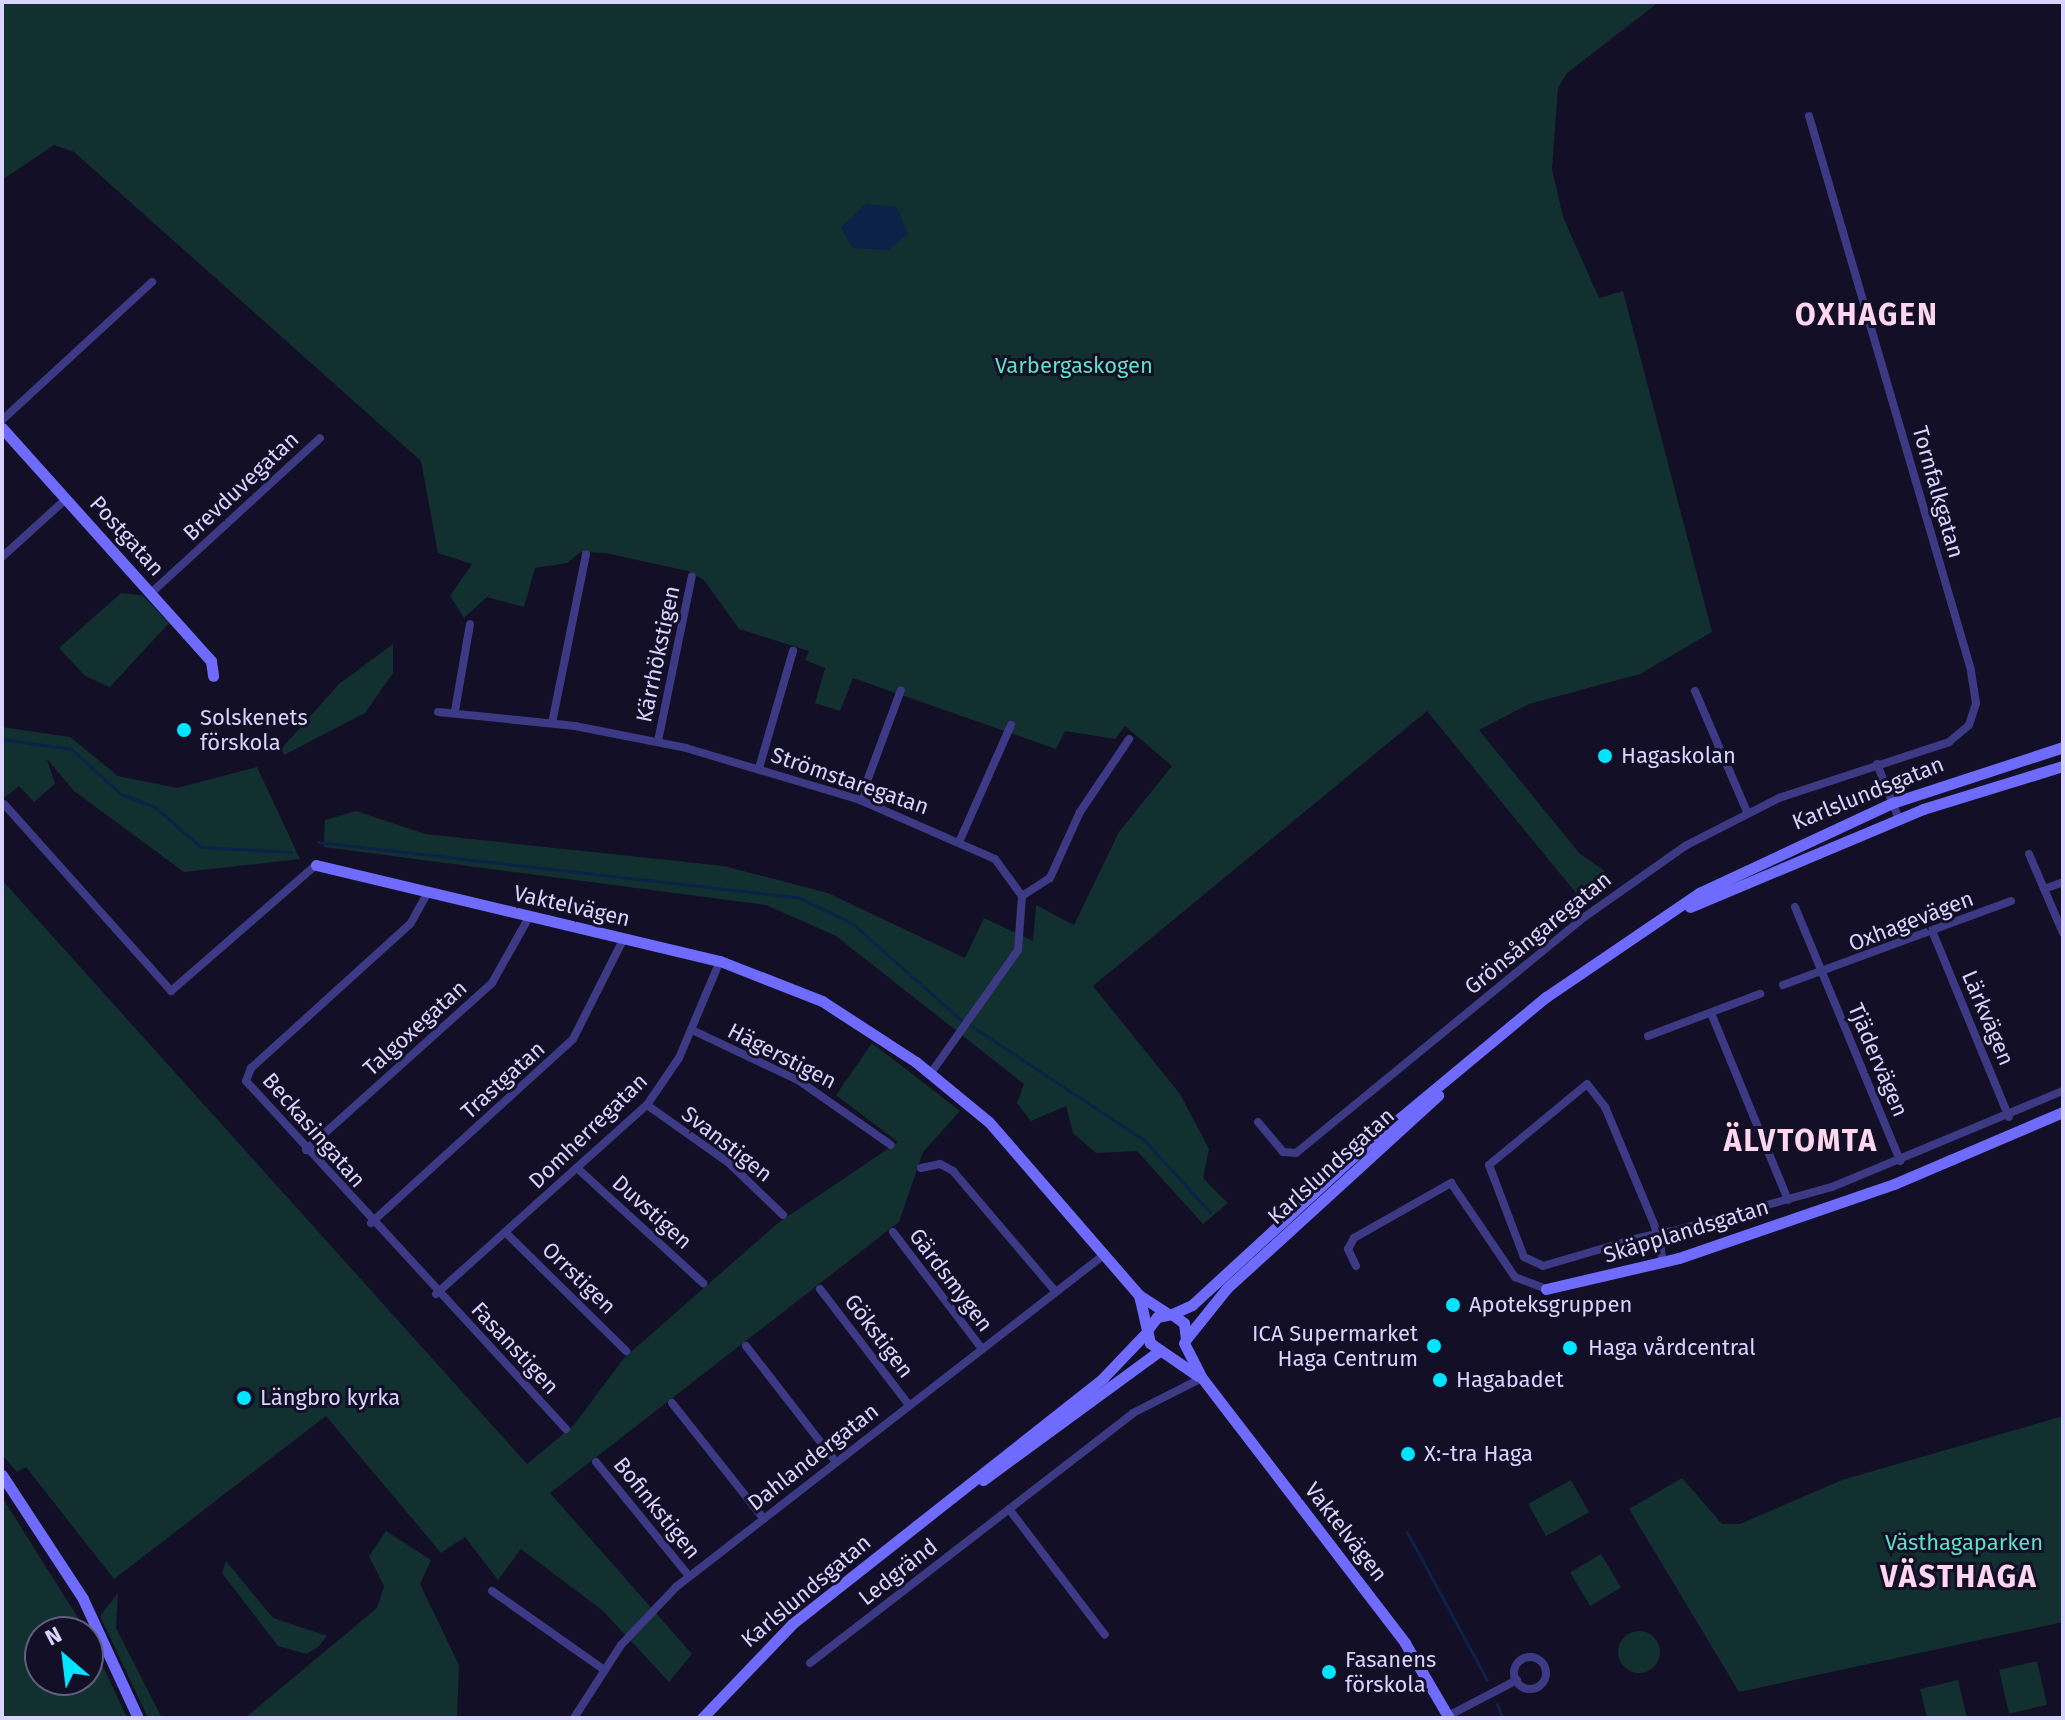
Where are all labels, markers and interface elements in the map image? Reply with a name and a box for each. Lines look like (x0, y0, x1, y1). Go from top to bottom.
district label: OXHAGEN (1795, 297, 1939, 333)
park label: Varbergaskogen (995, 353, 1153, 379)
street label: Tornfalkgatan (1907, 423, 1969, 561)
street label: Brevduvegatan (178, 426, 304, 546)
street label: Postgatan (84, 491, 170, 581)
street label: Kärrhökstigen (631, 583, 685, 725)
place label: Solskenets förskola (200, 704, 308, 756)
marker: Solskenets förskola (175, 721, 193, 739)
street label: Strömstaregatan (768, 742, 932, 820)
place label: Hagaskolan (1621, 743, 1736, 769)
marker: Hagaskolan (1596, 747, 1614, 765)
street label: Karlslundsgatan (1788, 751, 1948, 835)
street label: Grönsångaregatan (1459, 866, 1617, 1000)
street label: Vaktelvägen (511, 880, 633, 932)
street label: Oxhagevägen (1845, 885, 1977, 957)
street label: Lärkvägen (1956, 967, 2020, 1069)
street label: Talgoxegatan (358, 975, 472, 1081)
street label: Tjädervägen (1842, 999, 1914, 1121)
street label: Hägerstigen (723, 1017, 841, 1095)
street label: Trastgatan (456, 1035, 550, 1125)
street label: Beckasingatan (257, 1067, 371, 1193)
street label: Domherregatan (523, 1068, 653, 1194)
street label: Svanstigen (677, 1101, 777, 1187)
street label: Karlslundsgatan (1262, 1102, 1400, 1230)
district label: ÄLVTOMTA (1724, 1123, 1878, 1159)
street label: Duvstigen (607, 1169, 697, 1255)
street label: Skäpplandsgatan (1600, 1193, 1772, 1269)
street label: Gärdsmygen (904, 1223, 998, 1337)
street label: Orrstigen (537, 1236, 621, 1320)
street label: Gökstigen (839, 1289, 919, 1383)
place label: Apoteksgruppen (1469, 1292, 1632, 1318)
street label: Fasanstigen (466, 1296, 564, 1400)
marker: Apoteksgruppen (1444, 1296, 1462, 1314)
place label: ICA Supermarket Haga Centrum (1252, 1320, 1418, 1372)
place label: Haga vårdcentral (1588, 1335, 1756, 1361)
marker: ICA Supermarket Haga Centrum (1425, 1337, 1443, 1355)
marker: Haga vårdcentral (1559, 1337, 1581, 1359)
place label: Hagabadet (1456, 1367, 1564, 1393)
marker: Hagabadet (1431, 1371, 1449, 1389)
place label: Längbro kyrka (260, 1385, 400, 1411)
marker: Längbro kyrka (235, 1389, 253, 1407)
street label: Dahlandergatan (742, 1398, 884, 1516)
place label: X:-tra Haga (1424, 1441, 1533, 1467)
marker: X:-tra Haga (1399, 1445, 1417, 1463)
street label: Bofinkstigen (608, 1452, 706, 1564)
street label: Vaktelvägen (1299, 1477, 1393, 1587)
street label: Karlslundsgatan (736, 1529, 876, 1653)
park label: Västhagaparken (1885, 1530, 2043, 1556)
street label: Ledgränd (853, 1533, 943, 1611)
district label: VÄSTHAGA (1880, 1559, 2038, 1595)
north arrow (24, 1616, 104, 1696)
text: N (41, 1621, 66, 1651)
place label: Fasanens förskola (1345, 1646, 1436, 1698)
marker: Fasanens förskola (1320, 1663, 1338, 1681)

